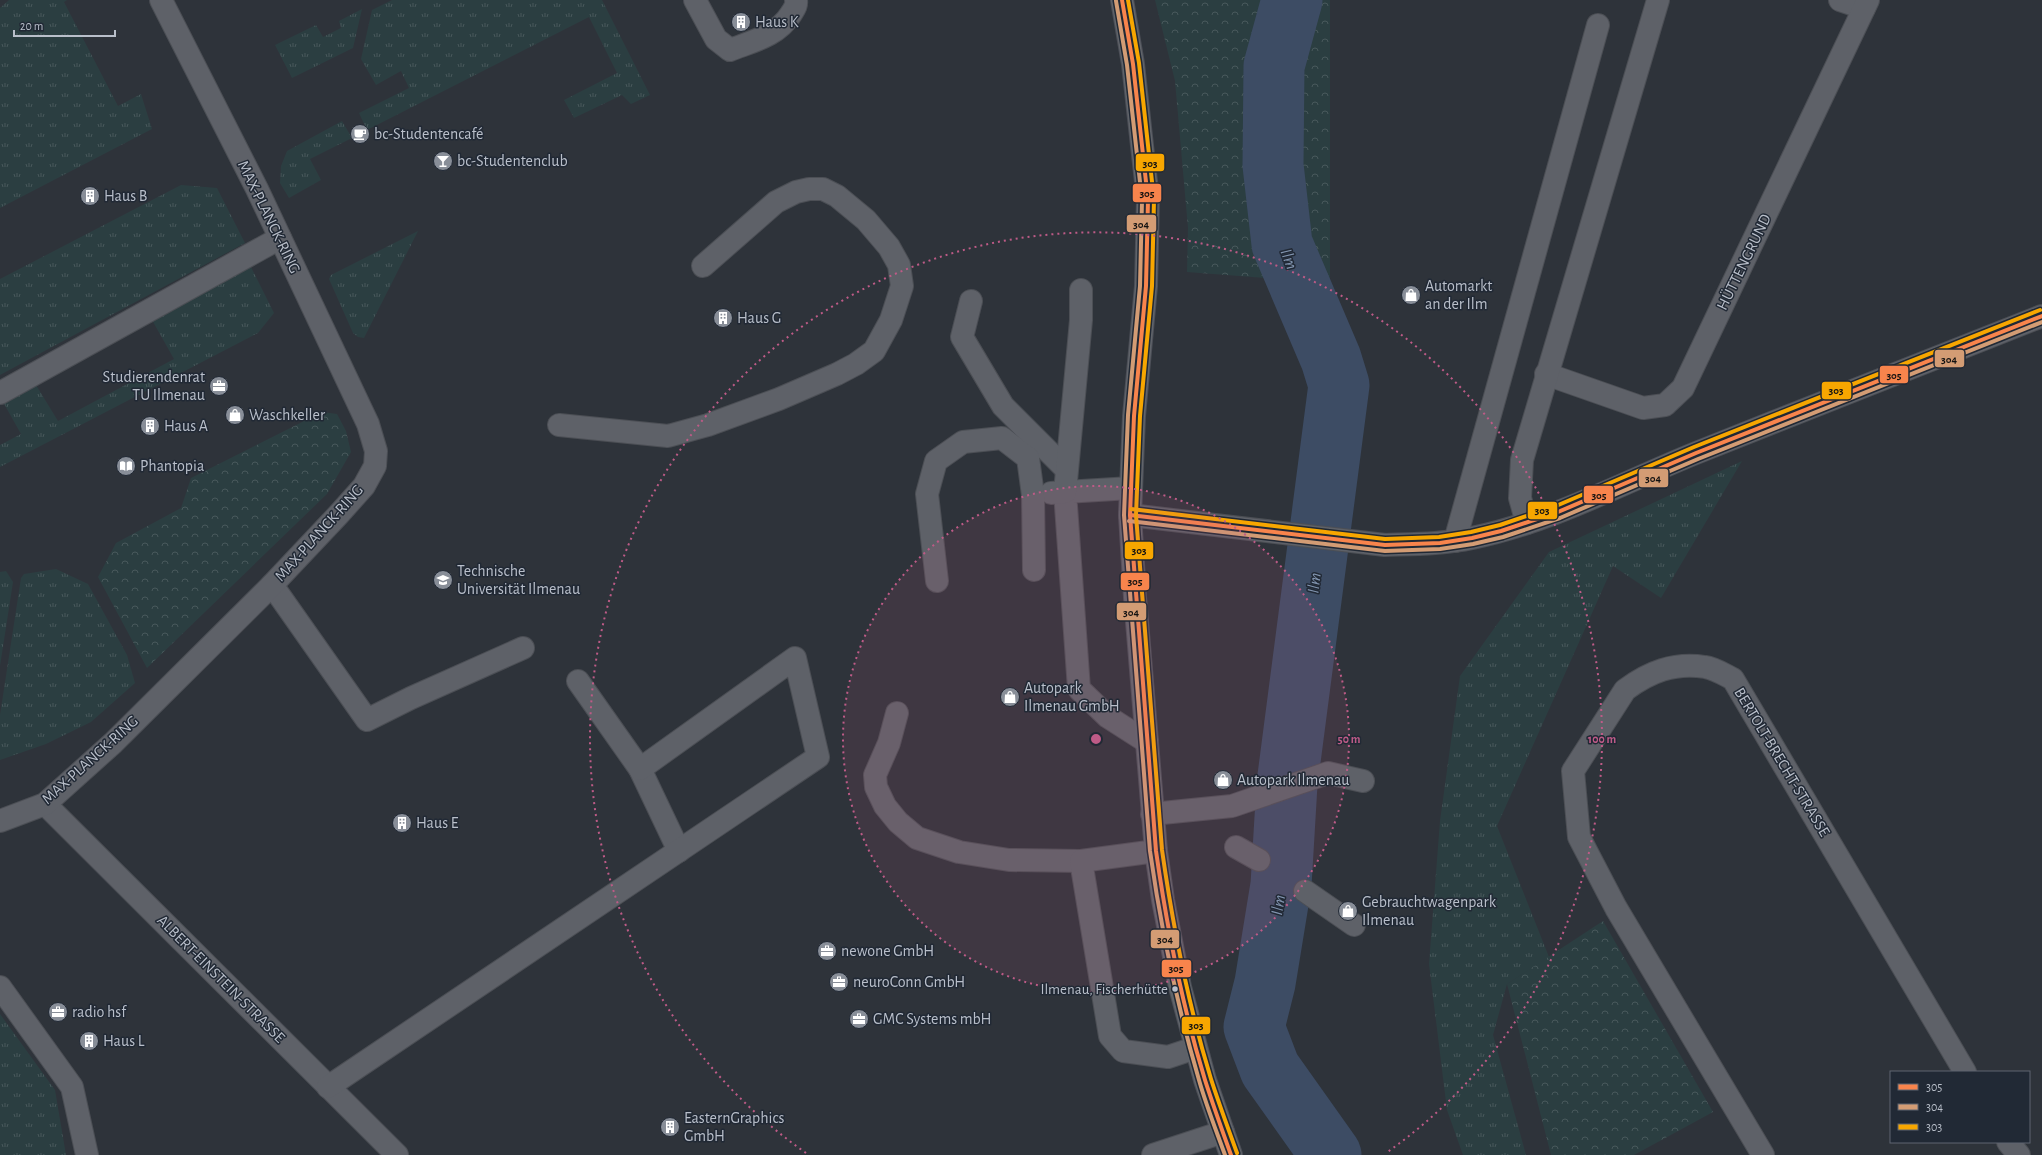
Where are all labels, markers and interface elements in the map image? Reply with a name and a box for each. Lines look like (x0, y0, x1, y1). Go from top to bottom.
building icon: Haus K (730, 11, 752, 33)
scale bar (14, 12, 115, 38)
place label: Haus K (755, 14, 799, 30)
text: 20 m (20, 20, 43, 32)
cafe icon: bc-Studentencafé (349, 123, 371, 145)
place label: bc-Studentencafé (374, 126, 483, 142)
bar icon: bc-Studentenclub (432, 150, 454, 172)
place label: bc-Studentenclub (457, 153, 568, 169)
line badge: 303 (1135, 153, 1165, 172)
street label: MAX-PLANCK-RING (235, 158, 303, 276)
text: 303 (1142, 158, 1158, 169)
line badge: 305 (1132, 183, 1162, 203)
building icon: Haus B (79, 185, 101, 207)
place label: Haus B (104, 188, 147, 204)
text: 305 (1139, 188, 1155, 199)
street label: HÜTTENGRUND (1712, 211, 1774, 312)
line badge: 304 (1126, 214, 1157, 233)
text: 304 (1133, 219, 1149, 230)
water label: Ilm (1277, 246, 1301, 272)
place label: Automarkt an der Ilm (1425, 278, 1492, 312)
shop icon: Automarkt an der Ilm (1400, 284, 1422, 306)
building icon: Haus G (712, 307, 734, 329)
place label: Haus G (737, 310, 781, 326)
line badge: 304 (1934, 349, 1965, 368)
text: 304 (1941, 354, 1957, 365)
line badge: 305 (1879, 365, 1909, 384)
place label: Studierendenrat TU Ilmenau (103, 369, 205, 403)
text: 305 (1886, 370, 1902, 381)
office icon: Studierendenrat TU Ilmenau (208, 375, 230, 397)
line badge: 303 (1821, 381, 1852, 400)
text: 303 (1828, 385, 1844, 396)
shop icon: Waschkeller (224, 404, 246, 426)
place label: Waschkeller (249, 407, 326, 423)
building icon: Haus A (139, 415, 161, 437)
place label: Haus A (164, 418, 208, 434)
library icon: Phantopia (115, 455, 137, 477)
place label: Phantopia (140, 458, 204, 474)
line badge: 304 (1638, 468, 1669, 488)
text: 304 (1645, 473, 1661, 484)
street label: MAX-PLANCK-RING (272, 482, 366, 584)
line badge: 305 (1583, 485, 1614, 504)
text: 305 (1591, 490, 1607, 501)
line badge: 303 (1527, 501, 1558, 520)
text: 303 (1534, 505, 1550, 516)
line badge: 303 (1124, 541, 1154, 560)
text: 303 (1131, 545, 1147, 556)
place label: Technische Universität Ilmenau (457, 563, 580, 597)
school or university icon: Technische Universität Ilmenau (432, 569, 454, 591)
line badge: 305 (1120, 572, 1150, 591)
water label: Ilm (1304, 572, 1324, 594)
text: 305 (1127, 576, 1143, 587)
line badge: 304 (1116, 602, 1147, 621)
text: 304 (1123, 607, 1139, 618)
place label: Autopark Ilmenau GmbH (1024, 680, 1120, 714)
street label: BERTOLT-BRECHT-STRASSE (1731, 685, 1833, 840)
shop icon: Autopark Ilmenau GmbH (999, 686, 1021, 708)
street label: MAX-PLANCK-RING (39, 713, 141, 807)
centre of rings (1089, 732, 1103, 746)
text: 50 m (1338, 733, 1361, 745)
text: 100 m (1588, 733, 1616, 745)
shop icon: Autopark Ilmenau (1212, 769, 1234, 791)
place label: Autopark Ilmenau (1237, 772, 1350, 788)
building icon: Haus E (391, 812, 413, 834)
place label: Haus E (416, 815, 459, 831)
water label: Ilm (1268, 893, 1288, 917)
place label: Gebrauchtwagenpark Ilmenau (1362, 894, 1497, 928)
shop icon: Gebrauchtwagenpark Ilmenau (1337, 900, 1359, 922)
street label: ALBERT-EINSTEIN-STRASSE (154, 912, 288, 1046)
line badge: 304 (1150, 929, 1180, 949)
text: 304 (1157, 934, 1173, 945)
office icon: newone GmbH (816, 940, 838, 962)
place label: newone GmbH (841, 943, 934, 959)
line badge: 305 (1161, 959, 1192, 978)
text: 305 (1168, 963, 1184, 974)
office icon: neuroConn GmbH (828, 971, 850, 993)
place label: neuroConn GmbH (853, 974, 965, 990)
place label: Ilmenau, Fischerhütte (1040, 982, 1168, 997)
marker: Ilmenau, Fischerhütte (1170, 984, 1180, 994)
office icon: radio hsf (47, 1001, 69, 1023)
place label: radio hsf (72, 1004, 127, 1020)
office icon: GMC Systems mbH (848, 1008, 870, 1030)
place label: GMC Systems mbH (873, 1011, 991, 1028)
line badge: 303 (1181, 1016, 1211, 1035)
text: 303 (1188, 1020, 1204, 1031)
building icon: Haus L (78, 1030, 100, 1052)
place label: Haus L (103, 1033, 145, 1049)
legend (1890, 1071, 2030, 1143)
text: 305 (1926, 1081, 1942, 1093)
text: 304 (1926, 1101, 1943, 1113)
place label: EasternGraphics GmbH (684, 1110, 785, 1144)
building icon: EasternGraphics GmbH (659, 1116, 681, 1138)
text: 303 (1926, 1121, 1942, 1133)

